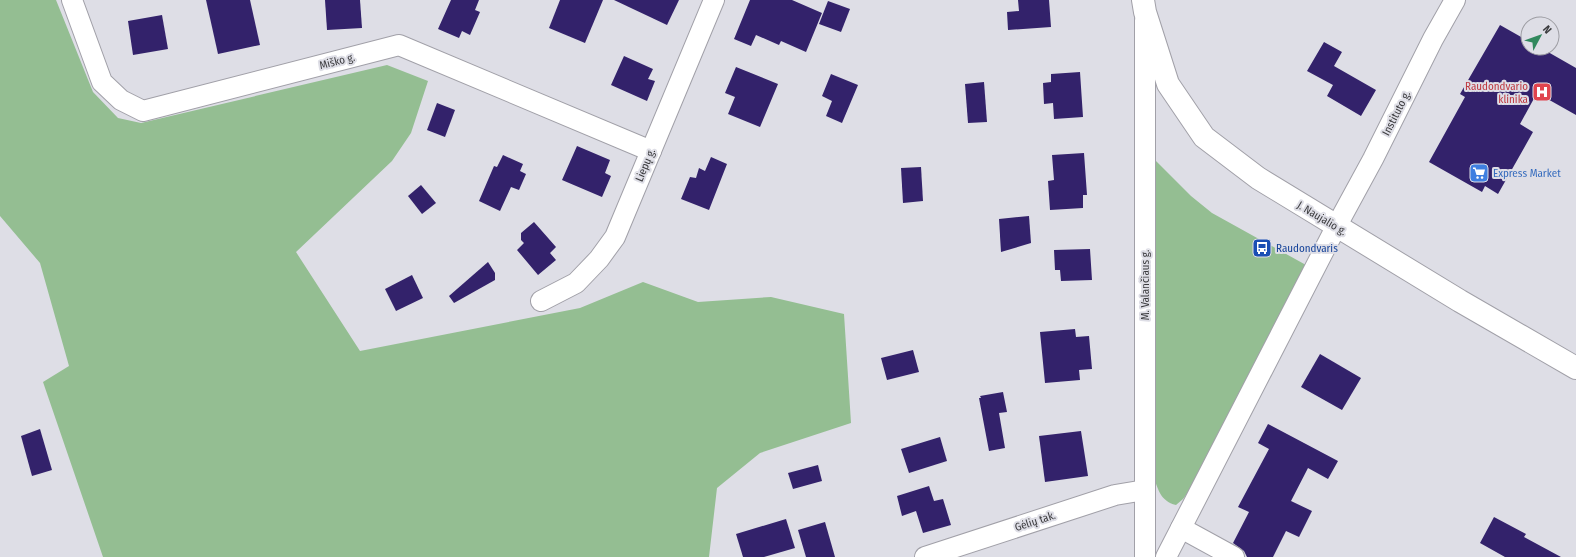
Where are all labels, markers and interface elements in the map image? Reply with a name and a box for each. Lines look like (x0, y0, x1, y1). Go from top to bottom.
north arrow (1520, 16, 1560, 56)
text: N (1540, 23, 1554, 37)
street label: Miško g. (318, 51, 356, 72)
place label: Raudondvario klinika (1465, 80, 1528, 106)
hospital icon: Raudondvario klinika (1531, 81, 1553, 103)
street label: Instituto g. (1380, 89, 1413, 138)
street label: Liepų g. (633, 147, 658, 184)
supermarket icon: Express Market (1468, 162, 1490, 184)
place label: Express Market (1493, 167, 1561, 180)
street label: J. Naujalio g. (1295, 199, 1349, 238)
bus stop icon: Raudondvaris (1251, 237, 1273, 259)
place label: Raudondvaris (1276, 242, 1338, 255)
street label: M. Valančiaus g. (1139, 250, 1152, 320)
street label: Gėlių tak. (1013, 509, 1057, 534)

